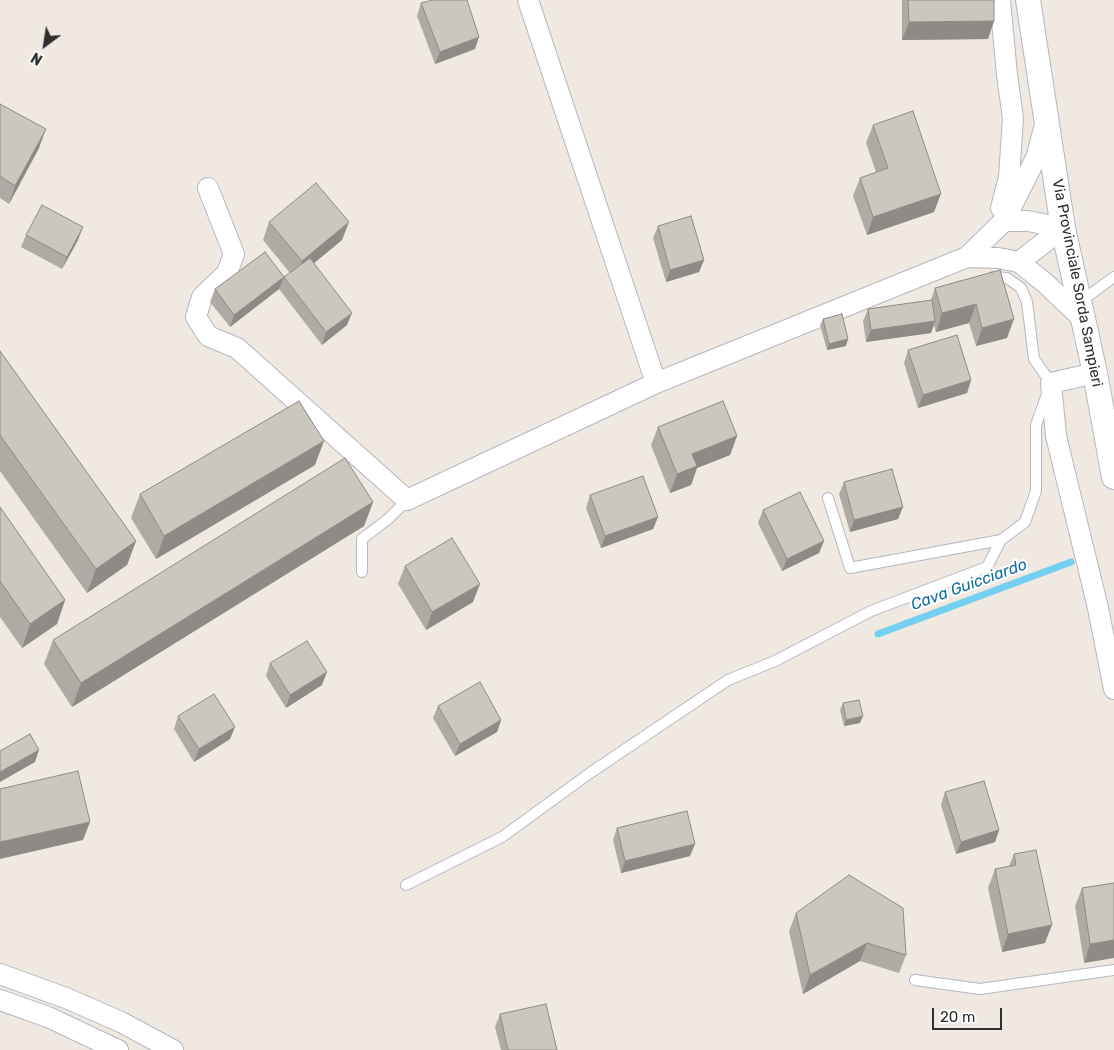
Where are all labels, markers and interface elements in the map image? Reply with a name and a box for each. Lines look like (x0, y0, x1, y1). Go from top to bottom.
north arrow (20, 20, 70, 70)
text: N (28, 48, 46, 68)
street label: Via Provinciale Sorda Sampieri (1048, 178, 1106, 388)
water label: Cava Guicciardo (908, 555, 1030, 615)
scale bar (934, 998, 1004, 1030)
text: 20 m (940, 1008, 975, 1026)

